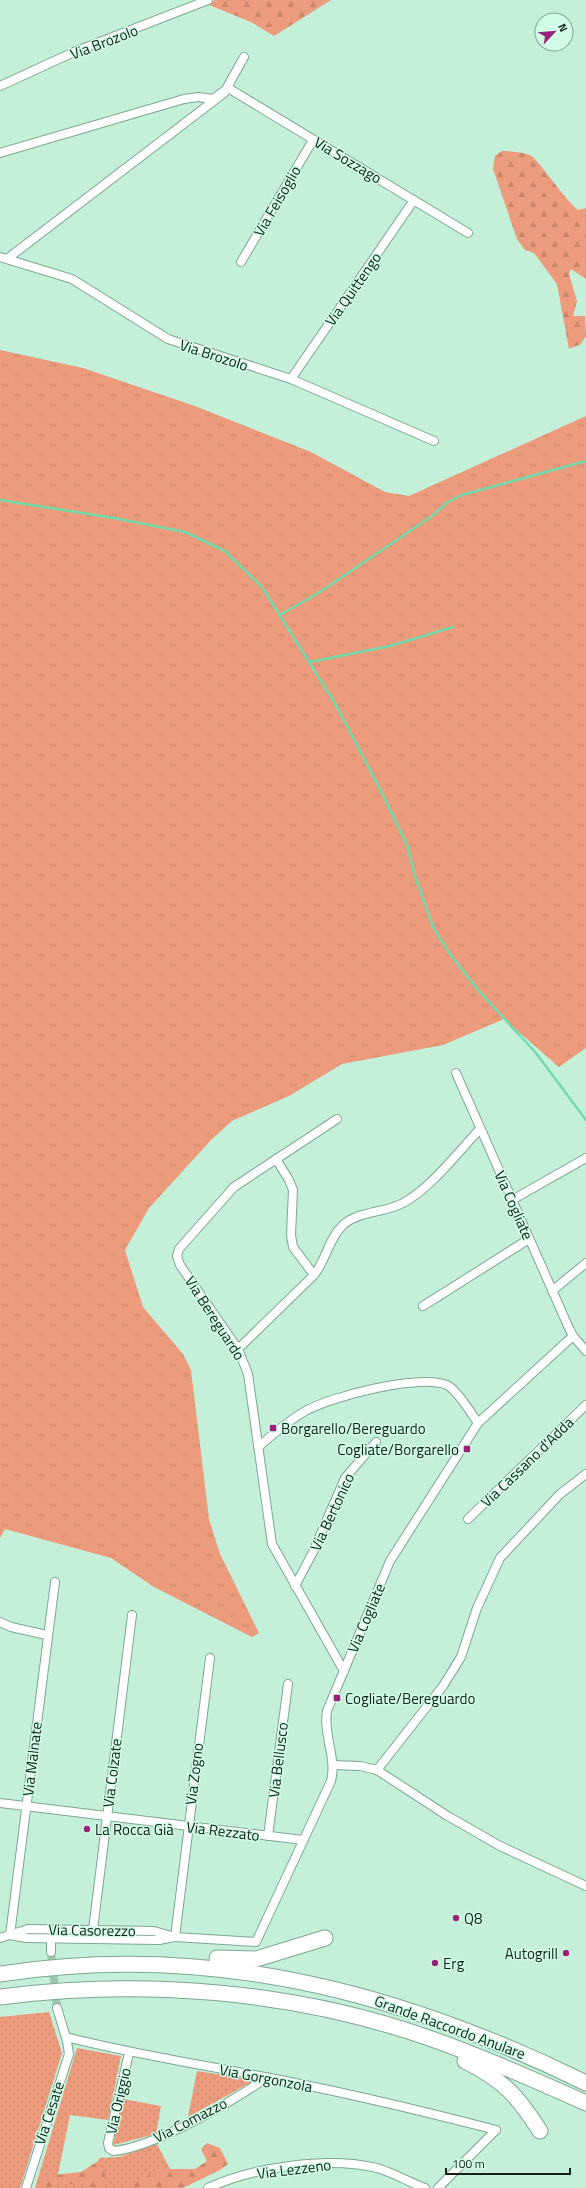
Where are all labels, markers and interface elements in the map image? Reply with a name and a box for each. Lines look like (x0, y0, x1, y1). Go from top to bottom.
north arrow (534, 12, 574, 52)
street label: Via Brozolo (67, 19, 141, 65)
text: N (554, 21, 572, 35)
street label: Via Sozzago (310, 131, 386, 189)
street label: Via Feisoglio (247, 161, 307, 241)
street label: Via Quittengo (319, 247, 387, 331)
street label: Via Brozolo (177, 333, 251, 377)
street label: Via Cogliate (489, 1167, 539, 1243)
street label: Via Bereguardo (179, 1271, 251, 1365)
street label: Via Cassano d'Adda (475, 1411, 579, 1513)
place label: Borgarello/Bereguardo (281, 1417, 426, 1440)
marker: Borgarello/Bereguardo (268, 1423, 278, 1433)
place label: Cogliate/Borgarello (337, 1438, 459, 1461)
marker: Cogliate/Borgarello (462, 1444, 472, 1454)
street label: Via Bertonico (304, 1469, 360, 1555)
street label: Via Cogliate (341, 1580, 391, 1656)
place label: Cogliate/Bereguardo (345, 1687, 475, 1710)
marker: Cogliate/Bereguardo (332, 1693, 342, 1703)
street label: Via Malnate (16, 1720, 48, 1798)
street label: Via Bellusco (262, 1721, 294, 1799)
street label: Via Colzate (96, 1737, 128, 1809)
street label: Via Zogno (179, 1742, 209, 1806)
street label: Via Rezzato (185, 1815, 261, 1847)
place label: La Rocca Già (95, 1818, 174, 1841)
marker: La Rocca Già (82, 1824, 92, 1834)
place label: Q8 (464, 1907, 482, 1930)
marker: Q8 (451, 1913, 461, 1923)
street label: Via Casorezzo (48, 1918, 136, 1942)
place label: Autogrill (505, 1942, 558, 1965)
marker: Autogrill (561, 1948, 571, 1958)
place label: Erg (443, 1952, 464, 1975)
marker: Erg (430, 1958, 440, 1968)
street label: Grande Raccordo Anulare (371, 1989, 529, 2065)
street label: Via Gorgonzola (217, 2058, 315, 2098)
street label: Via Origgio (99, 2065, 137, 2137)
street label: Via Cesate (28, 2078, 70, 2148)
street label: Via Comazzo (149, 2091, 231, 2148)
scale bar (446, 2150, 570, 2176)
street label: Via Lezzeno (256, 2153, 333, 2185)
text: 100 m (452, 2154, 485, 2173)

